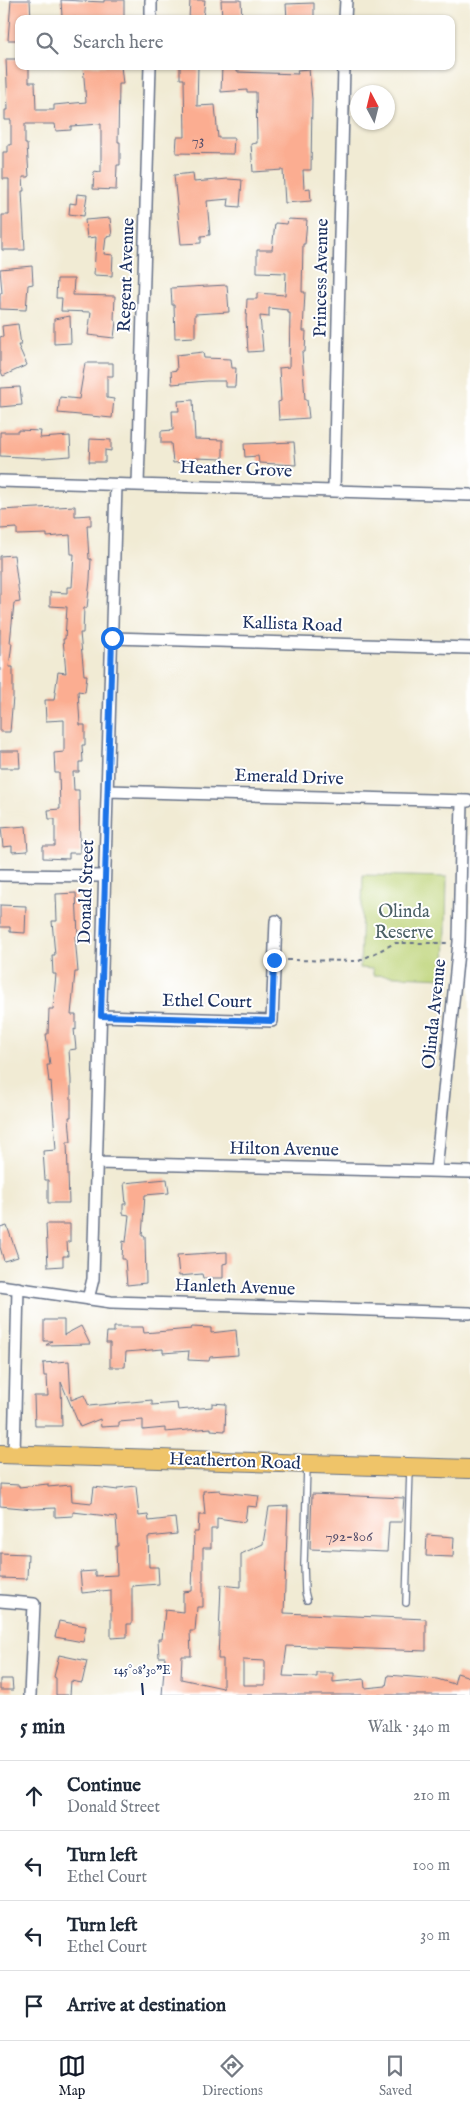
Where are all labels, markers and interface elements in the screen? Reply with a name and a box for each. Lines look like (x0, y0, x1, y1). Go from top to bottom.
search box (15, 15, 455, 70)
icon: search (33, 29, 61, 57)
text: Search here (73, 31, 164, 55)
north arrow (350, 85, 395, 130)
house number: 73 (192, 131, 204, 150)
street label: Regent Avenue (114, 217, 140, 333)
street label: Princess Avenue (309, 218, 335, 338)
street label: Heather Grove (179, 457, 293, 483)
street label: Kallista Road (241, 612, 343, 638)
route start (101, 627, 124, 650)
street label: Emerald Drive (234, 765, 344, 791)
street label: Donald Street (74, 839, 100, 945)
park label: Olinda Reserve (374, 901, 434, 945)
route end (263, 949, 286, 972)
street label: Olinda Avenue (418, 958, 452, 1070)
street label: Ethel Court (162, 990, 252, 1014)
street label: Hilton Avenue (229, 1138, 339, 1162)
street label: Hanleth Avenue (174, 1274, 296, 1302)
street label: Heatherton Road (169, 1448, 302, 1476)
house number: 792-806 (325, 1527, 373, 1546)
text: 145°08'30"E (113, 1663, 171, 1678)
text: 5 min (20, 1714, 65, 1741)
text: Walk · 340 m (368, 1718, 450, 1738)
text: Continue (67, 1774, 141, 1798)
icon: ahead (20, 1782, 48, 1810)
text: 210 m (413, 1786, 450, 1806)
text: Donald Street (67, 1798, 160, 1818)
text: Turn left (67, 1844, 138, 1868)
icon: left (20, 1852, 48, 1880)
text: 100 m (413, 1856, 450, 1876)
text: Ethel Court (67, 1868, 147, 1888)
text: Turn left (67, 1914, 138, 1938)
icon: left (20, 1922, 48, 1950)
text: 30 m (420, 1926, 450, 1946)
text: Ethel Court (67, 1938, 147, 1958)
icon: arrive (20, 1992, 48, 2020)
text: Arrive at destination (67, 1994, 226, 2018)
tab: Map (58, 2052, 86, 2100)
tab: Directions (202, 2052, 263, 2100)
tab: Saved (379, 2052, 412, 2100)

